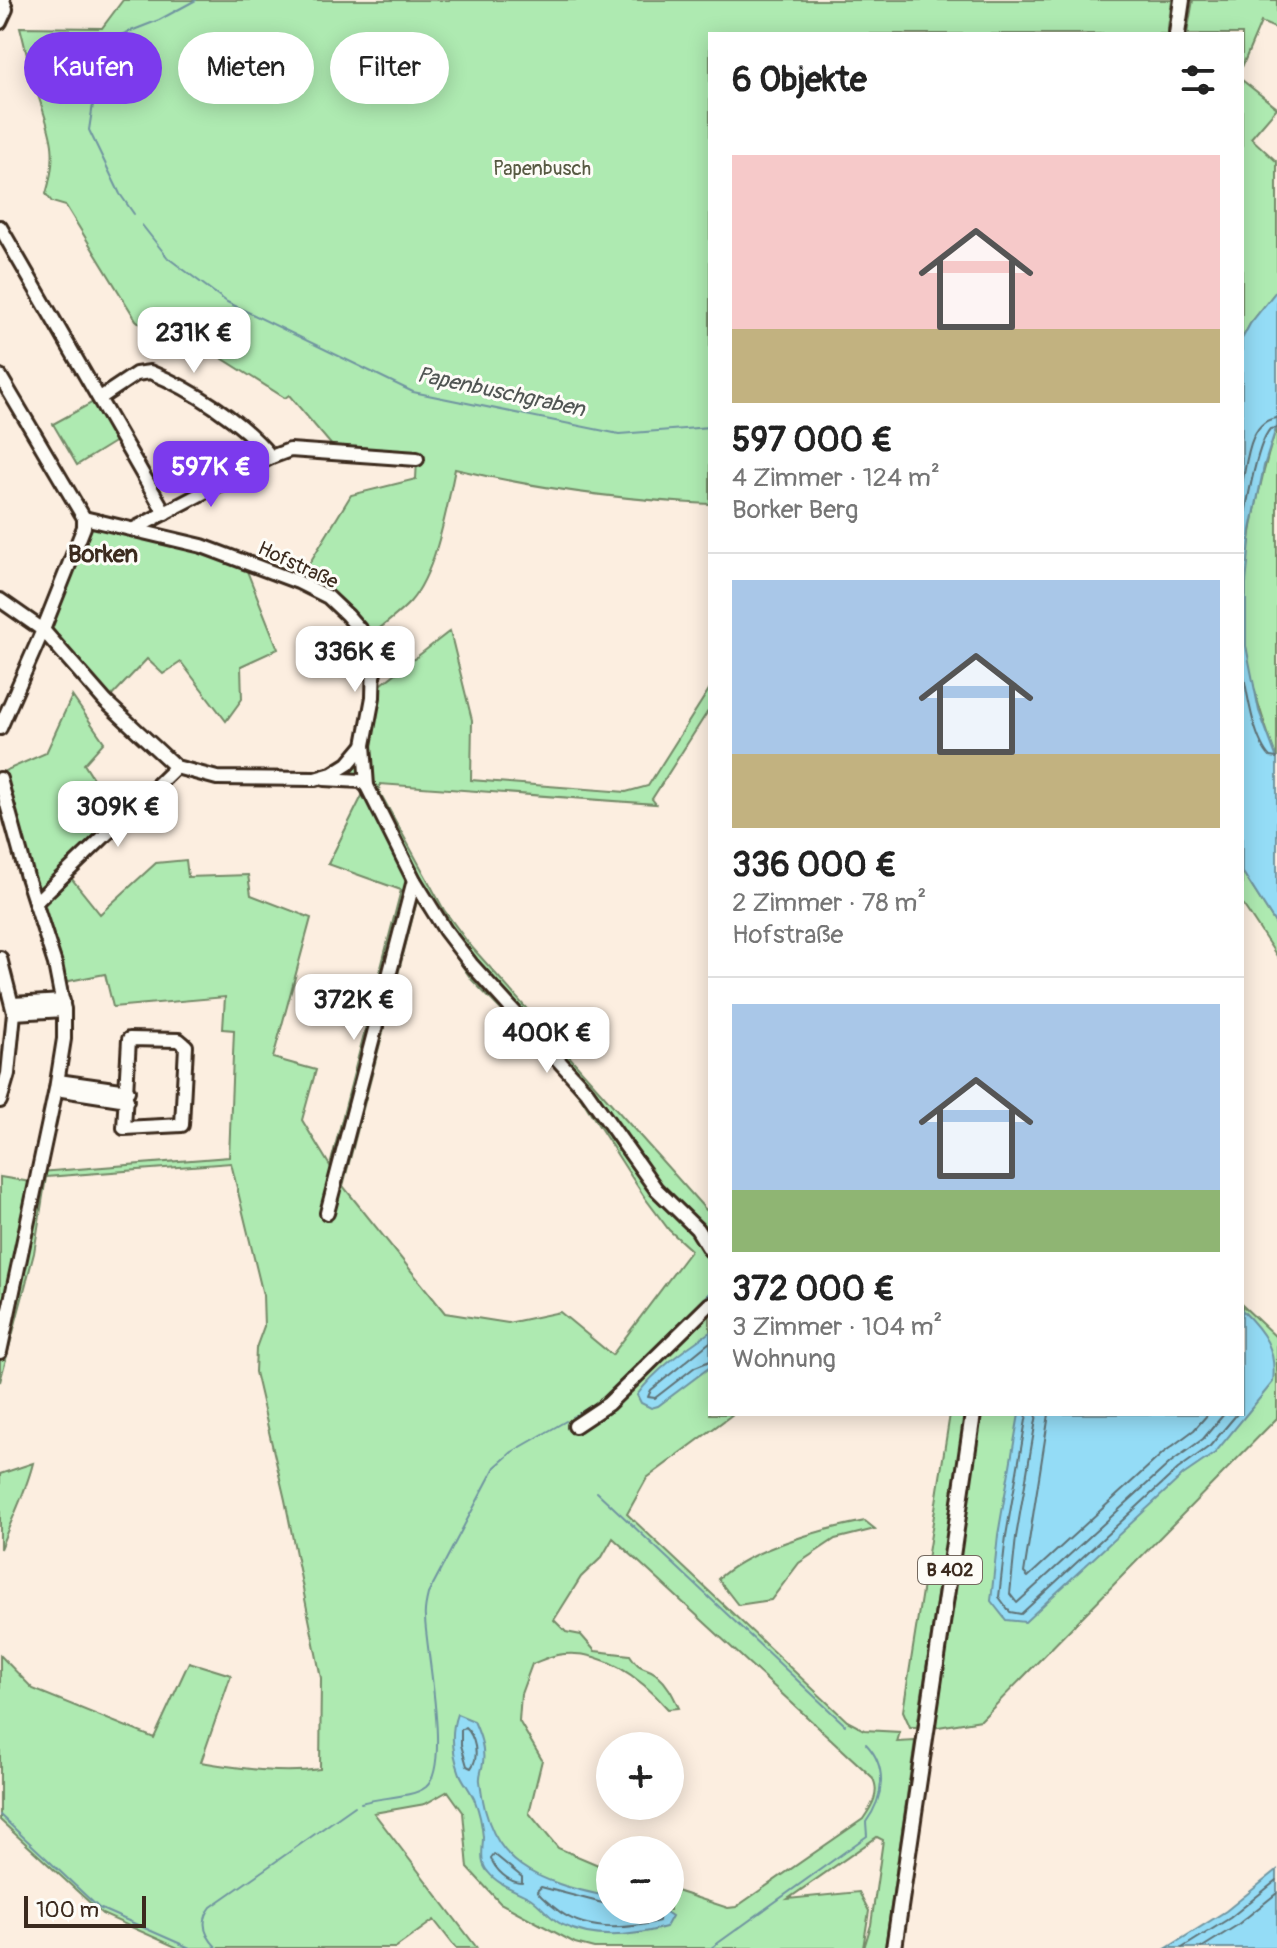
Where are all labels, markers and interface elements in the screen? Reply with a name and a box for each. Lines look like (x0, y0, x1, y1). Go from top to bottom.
chip: Kaufen (24, 32, 162, 104)
chip: Mieten (178, 32, 314, 104)
chip: Filter (330, 32, 449, 104)
icon: filters (1176, 58, 1220, 102)
text: 6 Objekte (732, 59, 867, 102)
park label: Papenbusch (493, 156, 591, 181)
icon: home (904, 207, 1048, 351)
pin: 231K € (129, 307, 259, 375)
text: 231K € (156, 317, 232, 349)
water label: Papenbuschgraben (415, 361, 589, 424)
text: 597 000 € (732, 419, 893, 462)
pin: 597K € (146, 441, 276, 509)
text: 597K € (171, 451, 251, 483)
text: 4 Zimmer · 124 m² (732, 462, 940, 494)
text: Borker Berg (732, 494, 858, 526)
street label: Hofstraße (254, 536, 342, 594)
district label: Borken (68, 540, 138, 569)
pin: 336K € (290, 626, 420, 694)
icon: home (904, 632, 1048, 776)
text: 336K € (314, 636, 396, 668)
pin: 309K € (53, 781, 183, 849)
text: 309K € (76, 791, 160, 823)
text: 336 000 € (732, 844, 897, 887)
text: 2 Zimmer · 78 m² (732, 887, 926, 919)
text: Hofstraße (732, 919, 843, 951)
pin: 372K € (289, 974, 419, 1042)
text: 372K € (313, 984, 395, 1016)
pin: 400K € (482, 1007, 612, 1075)
text: 400K € (502, 1017, 592, 1049)
icon: home (904, 1056, 1048, 1200)
text: 372 000 € (732, 1268, 895, 1311)
text: 3 Zimmer · 104 m² (732, 1311, 942, 1343)
text: Wohnung (732, 1343, 836, 1375)
road number: B 402 (918, 1556, 982, 1584)
map controls (596, 1732, 684, 1924)
button: + (596, 1732, 684, 1820)
button: − (596, 1836, 684, 1924)
scale bar (24, 1892, 146, 1928)
text: 100 m (36, 1896, 99, 1924)

